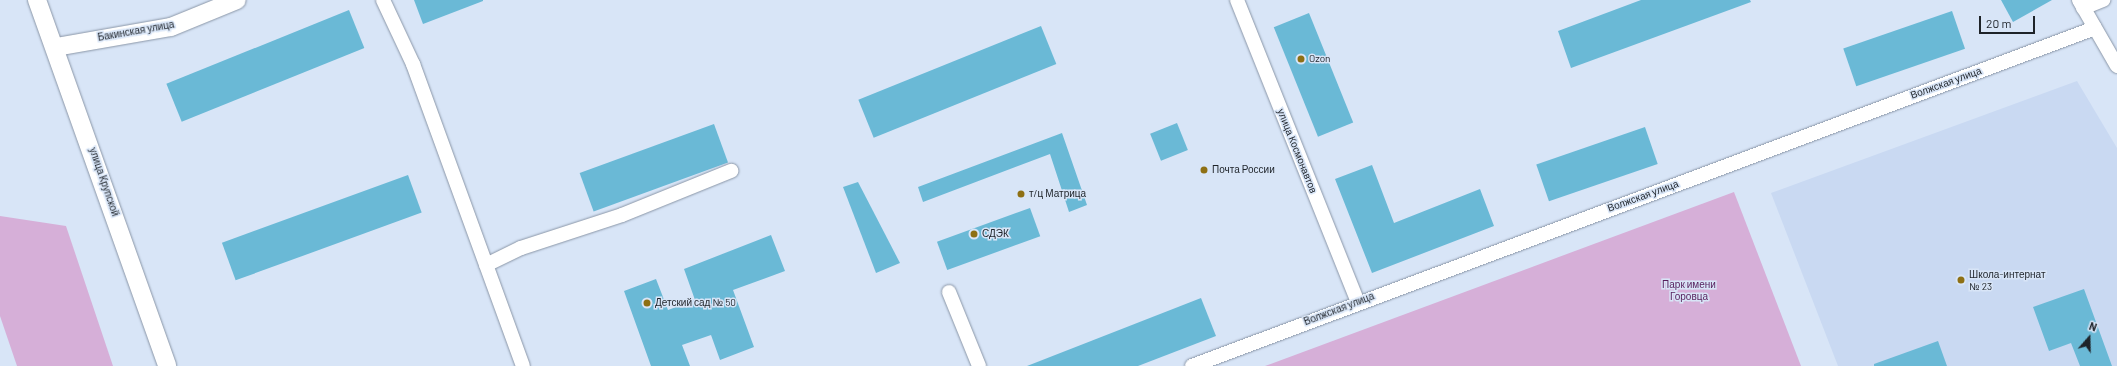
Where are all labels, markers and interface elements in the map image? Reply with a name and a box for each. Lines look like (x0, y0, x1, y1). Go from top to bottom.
scale bar (1981, 8, 2037, 34)
text: 20 m (1986, 16, 2012, 30)
street label: Бакинская улица (97, 18, 175, 44)
place label: Ozon (1309, 53, 1331, 65)
marker: Ozon (1296, 54, 1306, 64)
street label: Волжская улица (1909, 65, 1983, 101)
street label: улица Космонавтов (1275, 107, 1319, 195)
street label: улица Крупской (87, 146, 121, 218)
place label: Почта России (1212, 164, 1275, 176)
marker: Почта России (1199, 165, 1209, 175)
street label: Волжская улица (1606, 178, 1680, 214)
place label: т/ц Матрица (1029, 188, 1086, 200)
marker: т/ц Матрица (1016, 189, 1026, 199)
place label: СДЭК (982, 228, 1009, 240)
marker: СДЭК (969, 229, 979, 239)
place label: Школа-интернат № 23 (1969, 268, 2045, 292)
marker: Школа-интернат № 23 (1956, 275, 1966, 285)
park label: Парк имени Горовца (1662, 278, 1716, 302)
street label: Волжская улица (1302, 290, 1376, 328)
place label: Детский сад № 50 (655, 297, 736, 309)
marker: Детский сад № 50 (642, 298, 652, 308)
north arrow (2069, 318, 2109, 358)
text: N (2088, 319, 2099, 334)

